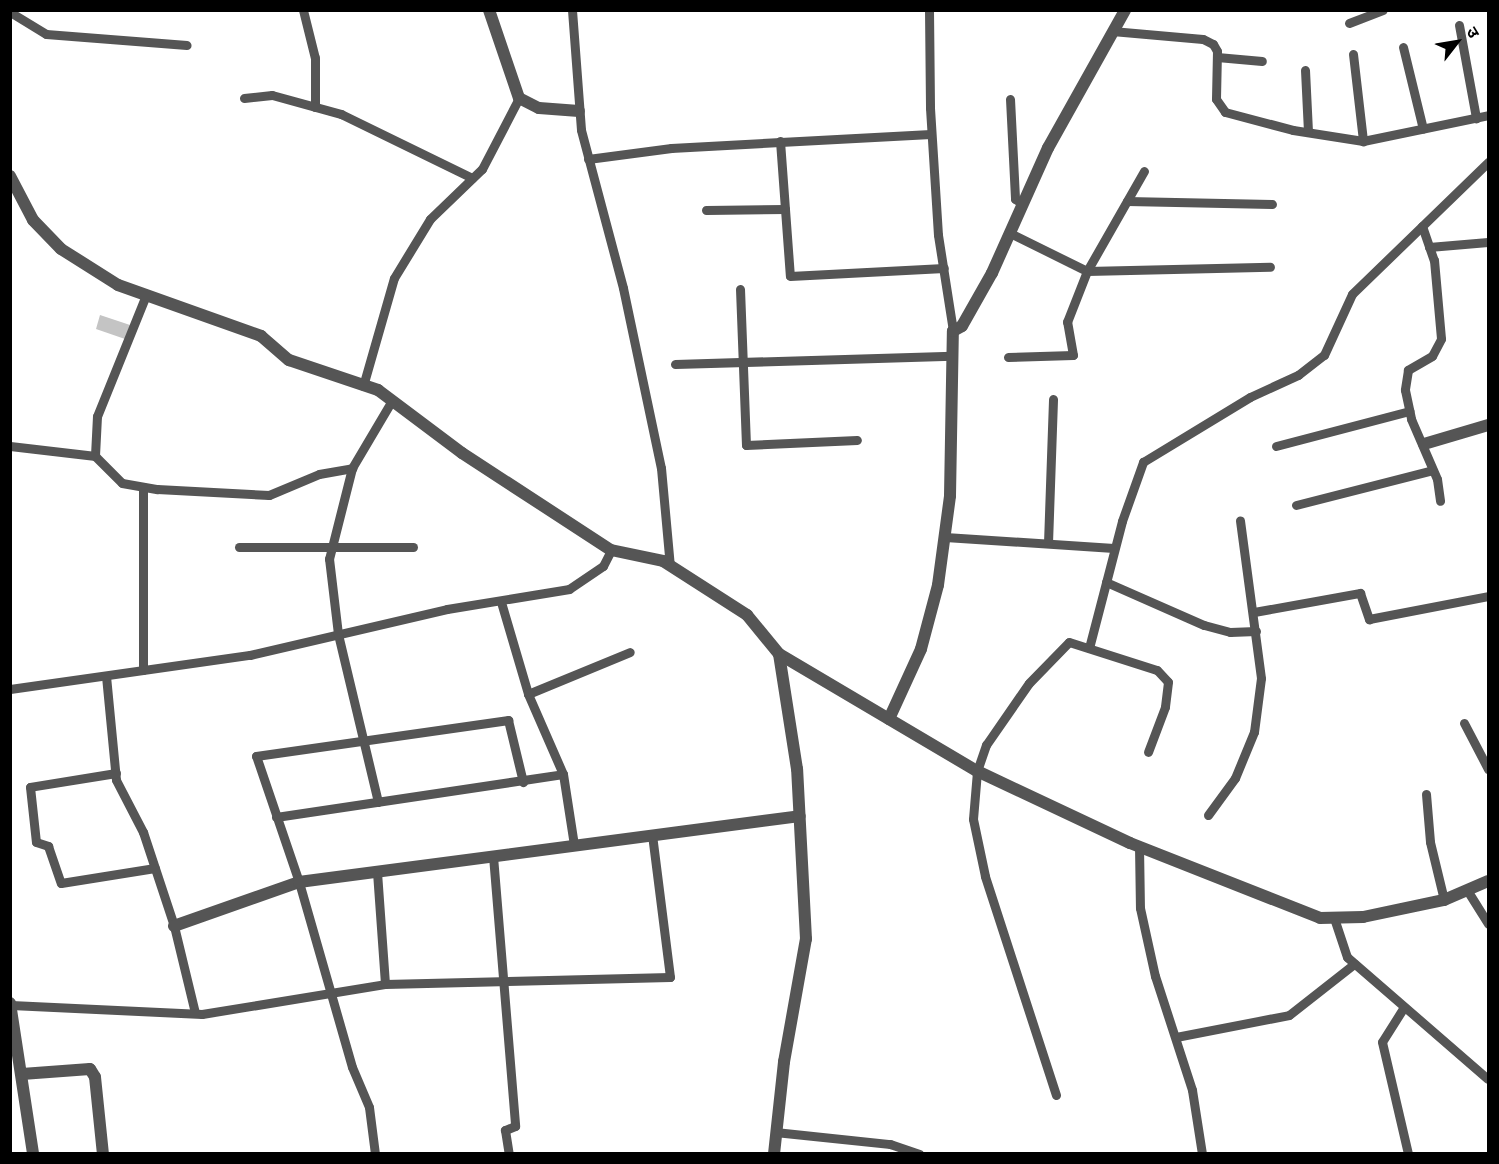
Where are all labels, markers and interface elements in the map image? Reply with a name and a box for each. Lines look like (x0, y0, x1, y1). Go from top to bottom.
north arrow (1427, 12, 1487, 72)
text: उ (1461, 23, 1485, 42)

